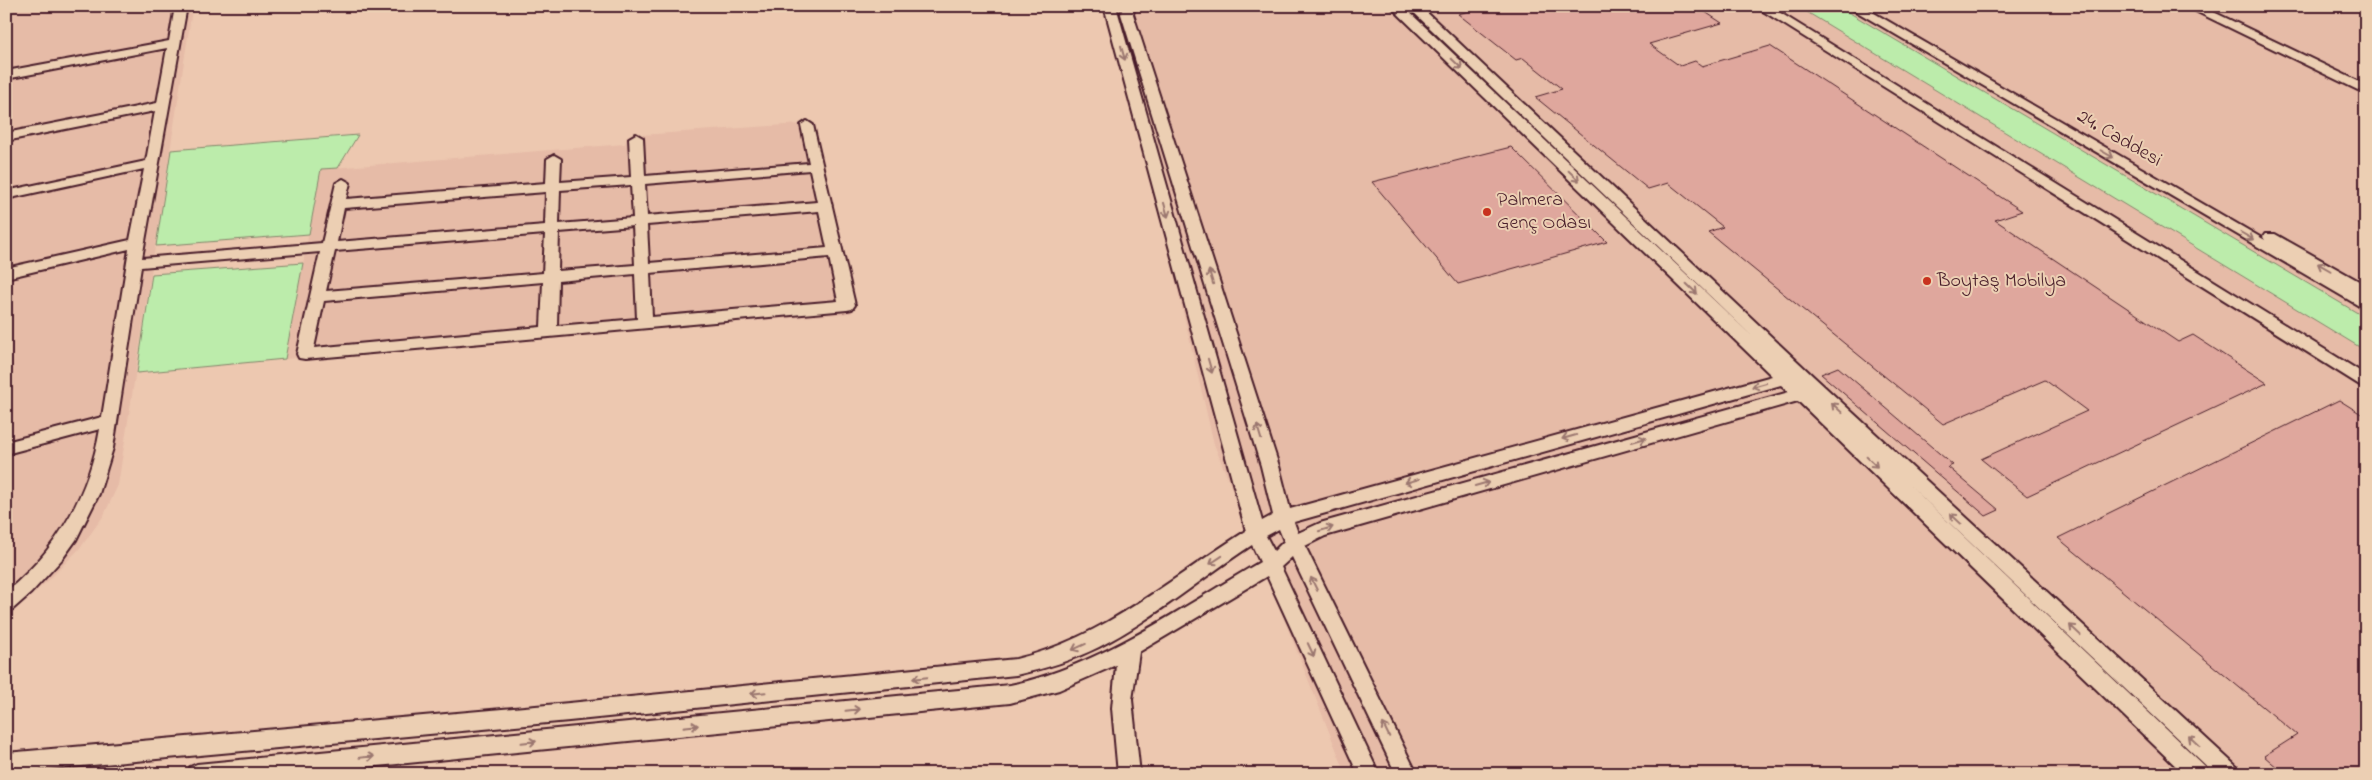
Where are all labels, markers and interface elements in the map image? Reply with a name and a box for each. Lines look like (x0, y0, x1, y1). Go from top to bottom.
one-way arrow (1118, 45, 1128, 61)
one-way arrow (1450, 58, 1463, 70)
street label: 24. Caddesi (2071, 103, 2167, 175)
one-way arrow (2099, 150, 2113, 160)
one-way arrow (1568, 170, 1581, 182)
place label: Palmera Genç Odası (1497, 186, 1591, 238)
one-way arrow (1162, 201, 1172, 217)
marker: Palmera Genç Odası (1481, 206, 1493, 218)
one-way arrow (2239, 232, 2253, 242)
one-way arrow (2317, 262, 2331, 272)
place label: Boytaş Mobilya (1936, 267, 2066, 296)
one-way arrow (1205, 269, 1215, 285)
marker: Boytaş Mobilya (1921, 275, 1933, 287)
one-way arrow (1685, 283, 1698, 295)
one-way arrow (1205, 358, 1215, 374)
one-way arrow (1752, 380, 1768, 390)
one-way arrow (1831, 402, 1844, 414)
one-way arrow (1254, 425, 1263, 440)
one-way arrow (1561, 433, 1577, 443)
one-way arrow (1630, 434, 1646, 444)
one-way arrow (1866, 456, 1878, 468)
one-way arrow (1405, 477, 1421, 486)
one-way arrow (1474, 479, 1490, 489)
one-way arrow (1950, 513, 1963, 525)
one-way arrow (1318, 524, 1334, 533)
one-way arrow (1209, 555, 1223, 565)
one-way arrow (1309, 577, 1318, 592)
one-way arrow (2069, 624, 2081, 636)
one-way arrow (1072, 642, 1087, 652)
one-way arrow (1307, 642, 1317, 657)
one-way arrow (912, 673, 928, 683)
one-way arrow (751, 688, 767, 698)
one-way arrow (844, 705, 860, 715)
one-way arrow (682, 721, 698, 731)
one-way arrow (1381, 723, 1390, 738)
one-way arrow (2188, 735, 2201, 747)
one-way arrow (521, 737, 537, 746)
one-way arrow (359, 752, 375, 762)

